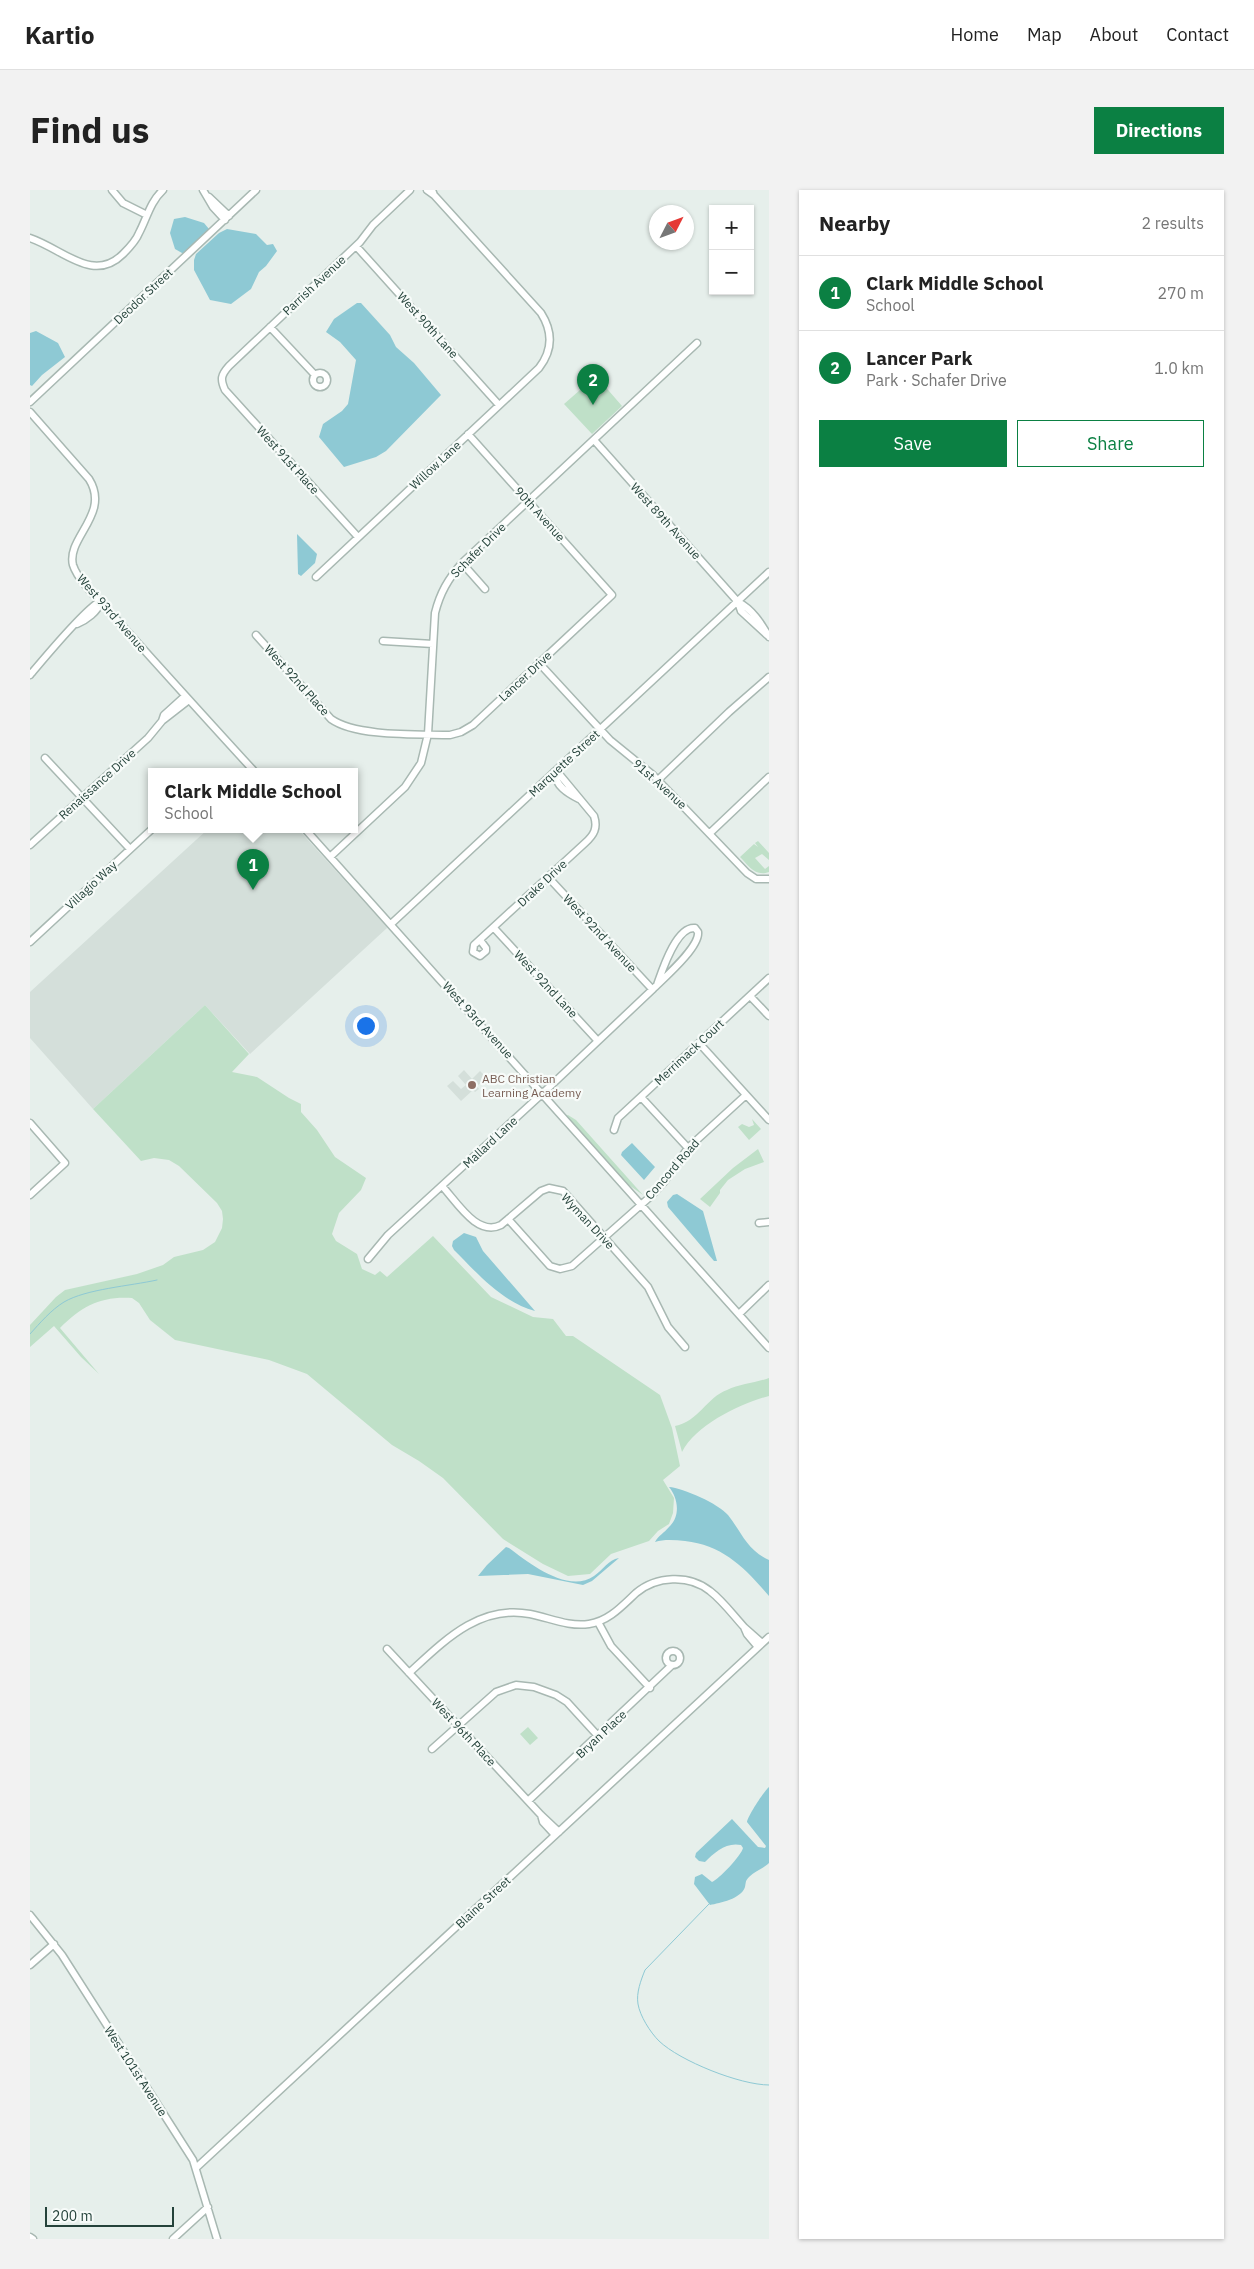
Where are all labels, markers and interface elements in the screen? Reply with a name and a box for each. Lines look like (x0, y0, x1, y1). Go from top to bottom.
text: Kartio (25, 19, 95, 51)
text: Home (951, 23, 999, 46)
text: Map (1027, 23, 1062, 46)
text: About (1090, 23, 1138, 46)
text: Contact (1166, 23, 1229, 46)
text: Find us (30, 107, 149, 153)
button: Directions (1094, 107, 1224, 154)
north arrow (649, 205, 694, 250)
map controls (709, 205, 754, 295)
button: + (709, 205, 754, 250)
text: Nearby (819, 209, 890, 237)
text: 2 results (1141, 213, 1204, 233)
button: − (709, 250, 754, 295)
street label: Parrish Avenue (279, 252, 349, 318)
street label: Deodor Street (110, 265, 176, 327)
text: Clark Middle School (866, 271, 1043, 295)
text: 1 (830, 283, 840, 303)
text: 270 m (1157, 283, 1204, 303)
street label: West 90th Lane (394, 289, 462, 362)
text: School (866, 295, 915, 315)
text: Lancer Park (866, 346, 972, 370)
text: 2 (830, 358, 840, 378)
text: 1.0 km (1154, 358, 1204, 378)
pin: 2 (577, 364, 609, 405)
text: Park · Schafer Drive (866, 370, 1007, 390)
button: Save (819, 420, 1007, 467)
button: Share (1017, 420, 1204, 467)
street label: West 91st Place (253, 423, 323, 498)
street label: Willow Lane (406, 437, 464, 493)
street label: West 89th Avenue (628, 479, 705, 563)
street label: 90th Avenue (512, 484, 569, 545)
street label: Schafer Drive (447, 519, 509, 581)
street label: West 93rd Avenue (74, 571, 150, 655)
street label: West 92nd Place (261, 641, 333, 719)
street label: Lancer Drive (495, 647, 555, 704)
street label: Marquette Street (525, 726, 603, 800)
street label: Renaissance Drive (55, 745, 139, 822)
street label: 91st Avenue (630, 756, 690, 812)
popup (148, 768, 358, 833)
text: Clark Middle School (164, 779, 342, 803)
text: School (164, 803, 213, 823)
pin: 1 (237, 849, 269, 890)
street label: Drake Drive (514, 856, 570, 910)
street label: Villagio Way (62, 857, 120, 913)
street label: West 92nd Avenue (560, 891, 640, 975)
street label: West 92nd Lane (511, 947, 581, 1021)
street label: West 93rd Avenue (439, 978, 517, 1062)
your location (353, 1013, 379, 1039)
street label: Merrimack Court (651, 1016, 727, 1088)
place label: ABC Christian Learning Academy (482, 1071, 581, 1100)
marker: ABC Christian Learning Academy (466, 1079, 478, 1091)
street label: Mallard Lane (460, 1113, 521, 1171)
street label: Concord Road (642, 1136, 702, 1202)
street label: Wyman Drive (558, 1190, 618, 1252)
street label: West 96th Place (429, 1695, 500, 1769)
street label: Bryan Place (573, 1707, 630, 1761)
street label: Blaine Street (452, 1873, 514, 1931)
street label: West 101st Avenue (101, 2023, 171, 2119)
scale bar (45, 2204, 174, 2227)
text: 200 m (52, 2207, 93, 2225)

